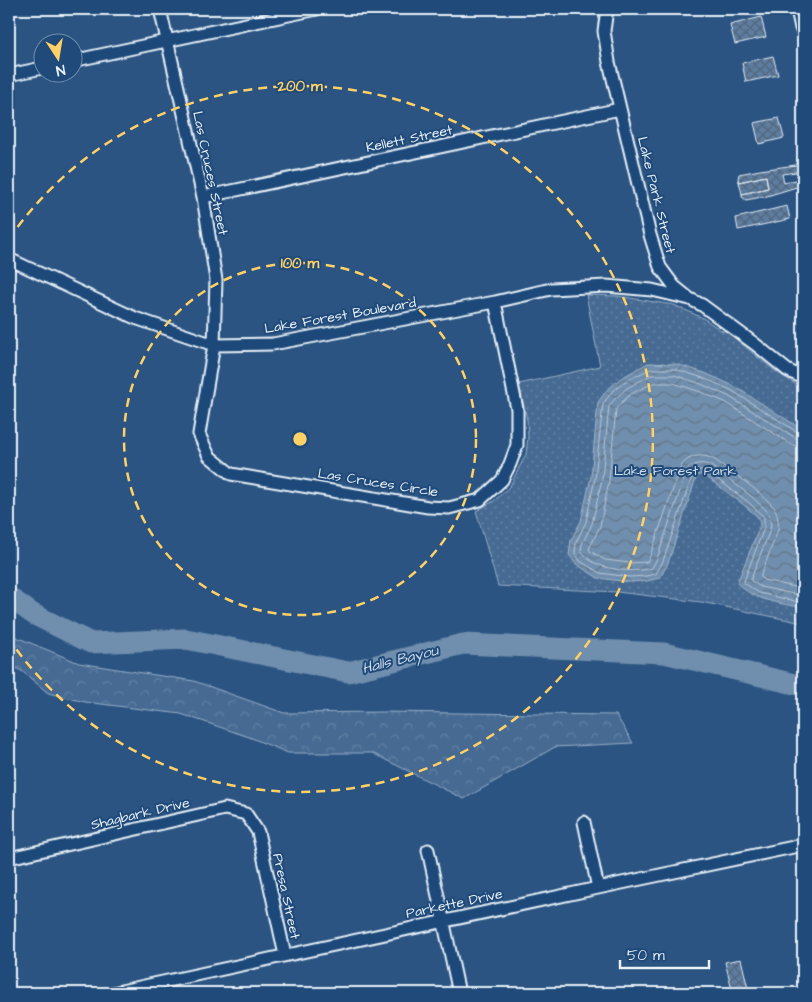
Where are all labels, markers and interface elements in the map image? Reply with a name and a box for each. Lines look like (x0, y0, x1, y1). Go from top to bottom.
north arrow (32, 32, 82, 82)
text: N (54, 59, 67, 80)
text: 200 m (276, 76, 323, 97)
street label: Las Cruces Street (187, 109, 233, 237)
street label: Kellett Street (364, 120, 455, 158)
street label: Lake Park Street (632, 135, 680, 256)
text: 100 m (281, 253, 320, 274)
street label: Lake Forest Boulevard (263, 293, 418, 339)
centre of rings (291, 430, 309, 448)
park label: Lake Forest Park (614, 461, 736, 481)
street label: Las Cruces Circle (316, 464, 440, 502)
water label: Halls Bayou (360, 640, 442, 680)
street label: Shagbark Drive (89, 793, 192, 835)
street label: Presa Street (267, 851, 305, 941)
street label: Parkette Drive (404, 884, 505, 924)
scale bar (620, 937, 708, 969)
text: 50 m (627, 945, 665, 966)

